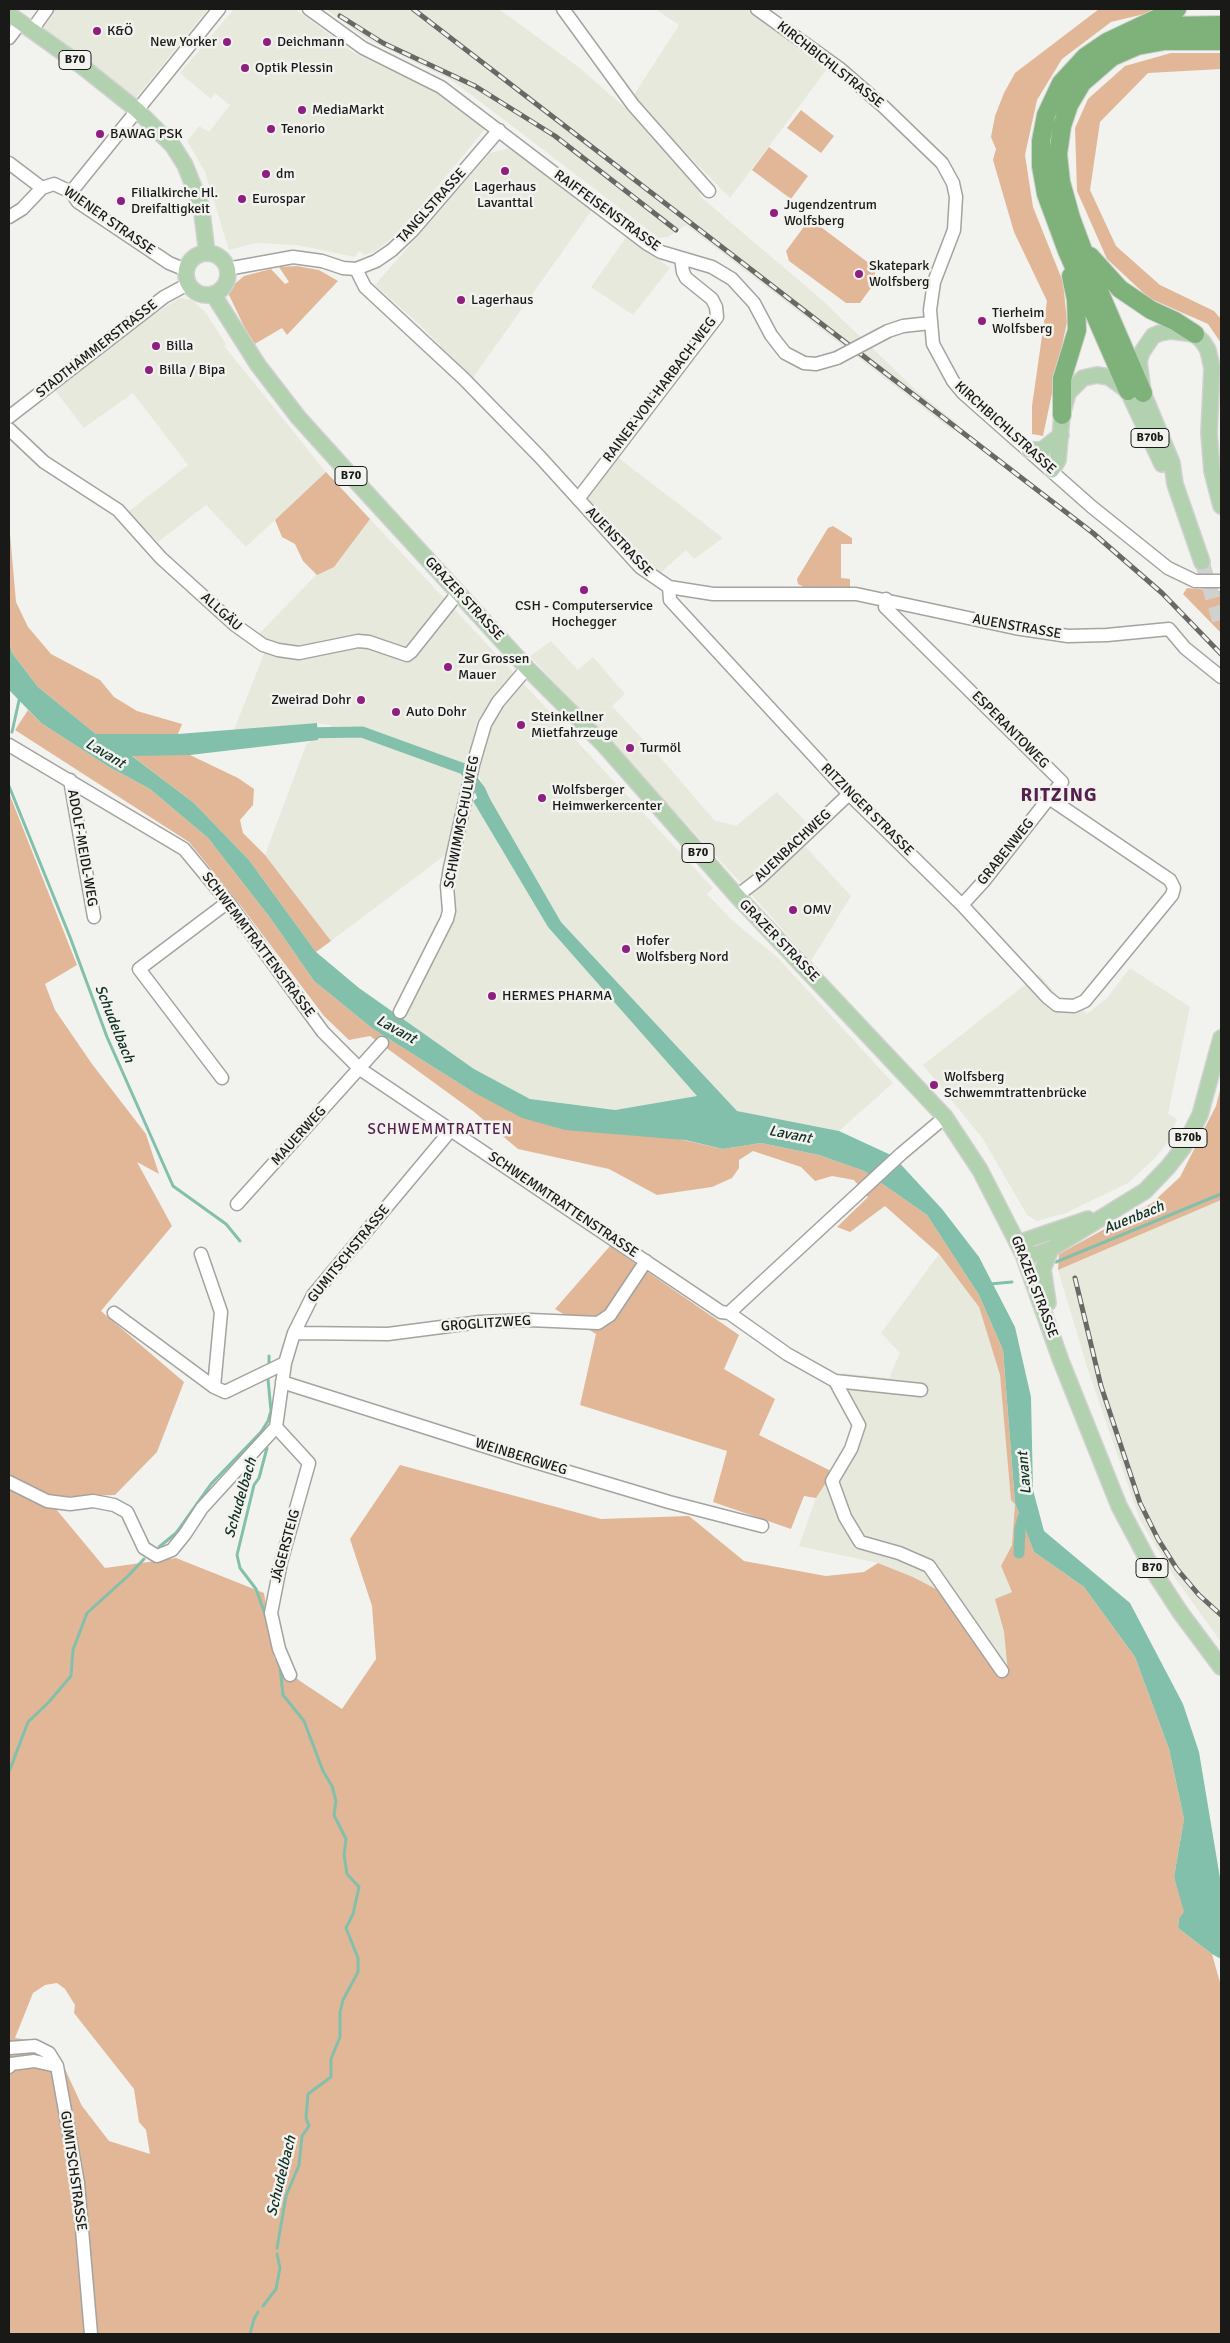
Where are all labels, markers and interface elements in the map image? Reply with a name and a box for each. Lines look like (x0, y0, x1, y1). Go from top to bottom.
street label: KIRCHBICHLSTRASSE (773, 18, 887, 112)
place label: K&Ö (107, 23, 133, 39)
marker: K&Ö (91, 25, 103, 37)
place label: New Yorker (150, 34, 217, 50)
place label: Deichmann (277, 34, 345, 50)
marker: New Yorker (221, 36, 233, 48)
marker: Deichmann (261, 36, 273, 48)
road number: B70 (59, 50, 91, 70)
place label: Optik Plessin (255, 60, 333, 76)
marker: Optik Plessin (239, 62, 251, 74)
place label: MediaMarkt (312, 102, 384, 118)
marker: MediaMarkt (296, 104, 308, 116)
place label: Tenorio (281, 121, 325, 137)
marker: Tenorio (265, 123, 277, 135)
place label: BAWAG PSK (110, 126, 183, 142)
marker: BAWAG PSK (94, 128, 106, 140)
street label: TANGLSTRASSE (394, 165, 470, 247)
marker: Lagerhaus Lavanttal (499, 165, 511, 177)
place label: dm (276, 166, 295, 182)
street label: RAIFFEISENSTRASSE (550, 167, 664, 255)
marker: dm (260, 168, 272, 180)
place label: Lagerhaus Lavanttal (474, 179, 536, 212)
street label: WIENER STRASSE (60, 183, 158, 259)
place label: Filialkirche Hl. Dreifaltigkeit (131, 185, 218, 218)
place label: Eurospar (252, 191, 305, 207)
marker: Eurospar (236, 193, 248, 205)
marker: Filialkirche Hl. Dreifaltigkeit (115, 195, 127, 207)
place label: Jugendzentrum Wolfsberg (784, 197, 877, 230)
marker: Jugendzentrum Wolfsberg (768, 207, 780, 219)
place label: Skatepark Wolfsberg (869, 258, 929, 290)
marker: Skatepark Wolfsberg (853, 268, 865, 280)
place label: Lagerhaus (471, 292, 533, 308)
marker: Lagerhaus (455, 294, 467, 306)
street label: STADTHAMMERSTRASSE (33, 296, 161, 402)
place label: Tierheim Wolfsberg (992, 305, 1052, 338)
street label: RAINER-VON-HARBACH-WEG (600, 314, 720, 466)
marker: Tierheim Wolfsberg (976, 315, 988, 327)
place label: Billa (166, 338, 193, 354)
marker: Billa (150, 340, 162, 352)
place label: Billa / Bipa (159, 362, 225, 378)
marker: Billa / Bipa (143, 364, 155, 376)
street label: KIRCHBICHLSTRASSE (951, 378, 1059, 478)
road number: B70b (1131, 428, 1169, 448)
road number: B70 (335, 466, 367, 486)
street label: AUENSTRASSE (582, 504, 656, 580)
street label: GRAZER STRASSE (421, 554, 507, 644)
marker: CSH - Computerservice Hochegger (578, 584, 590, 596)
street label: ALLGÄU (197, 589, 245, 635)
place label: CSH - Computerservice Hochegger (515, 598, 653, 630)
street label: AUENSTRASSE (971, 611, 1063, 643)
place label: Zur Grossen Mauer (458, 651, 529, 684)
marker: Zur Grossen Mauer (442, 661, 454, 673)
street label: ESPERANTOWEG (968, 688, 1052, 772)
place label: Zweirad Dohr (271, 692, 351, 708)
marker: Zweirad Dohr (355, 694, 367, 706)
place label: Auto Dohr (406, 704, 466, 720)
marker: Auto Dohr (390, 706, 402, 718)
place label: Steinkellner Mietfahrzeuge (531, 709, 618, 742)
marker: Steinkellner Mietfahrzeuge (515, 719, 527, 731)
water label: Lavant (82, 735, 128, 773)
place label: Turmöl (640, 740, 681, 756)
marker: Turmöl (624, 742, 636, 754)
street label: SCHWIMMSCHULWEG (441, 754, 483, 890)
street label: RITZINGER STRASSE (817, 760, 917, 860)
place label: Wolfsberger Heimwerkercenter (552, 782, 662, 814)
district label: RITZING (1020, 785, 1098, 807)
street label: ADOLF-MEIDL-WEG (63, 788, 101, 908)
marker: Wolfsberger Heimwerkercenter (536, 792, 548, 804)
street label: AUENBACHWEG (751, 806, 835, 886)
street label: GRABENWEG (974, 815, 1038, 889)
road number: B70 (682, 844, 714, 862)
street label: SCHWEMMTRATTENSTRASSE (198, 869, 318, 1021)
street label: GRAZER STRASSE (735, 896, 823, 986)
place label: OMV (803, 902, 831, 918)
marker: OMV (787, 904, 799, 916)
place label: Hofer Wolfsberg Nord (636, 933, 729, 966)
marker: Hofer Wolfsberg Nord (620, 943, 632, 955)
water label: Schudelbach (90, 982, 138, 1066)
place label: HERMES PHARMA (502, 988, 612, 1004)
marker: HERMES PHARMA (486, 990, 498, 1002)
water label: Lavant (373, 1012, 419, 1048)
place label: Wolfsberg Schwemmtrattenbrücke (944, 1069, 1087, 1102)
marker: Wolfsberg Schwemmtrattenbrücke (928, 1079, 940, 1091)
street label: MAUERWEG (268, 1103, 330, 1169)
district label: SCHWEMMTRATTEN (366, 1121, 514, 1139)
water label: Lavant (767, 1122, 813, 1148)
road number: B70b (1169, 1128, 1207, 1148)
street label: SCHWEMMTRATTENSTRASSE (485, 1148, 641, 1262)
water label: Auenbach (1101, 1198, 1167, 1238)
street label: GUMITSCHSTRASSE (304, 1202, 394, 1306)
street label: GRAZER STRASSE (1007, 1234, 1061, 1340)
street label: GROGLITZWEG (440, 1312, 532, 1336)
street label: WEINBERGWEG (473, 1435, 569, 1479)
water label: Lavant (1014, 1451, 1036, 1495)
water label: Schudelbach (221, 1456, 261, 1540)
street label: JÄGERSTEIG (268, 1508, 304, 1584)
road number: B70 (1136, 1559, 1168, 1578)
street label: GUMITSCHSTRASSE (56, 2110, 90, 2232)
water label: Schudelbach (263, 2134, 301, 2218)

